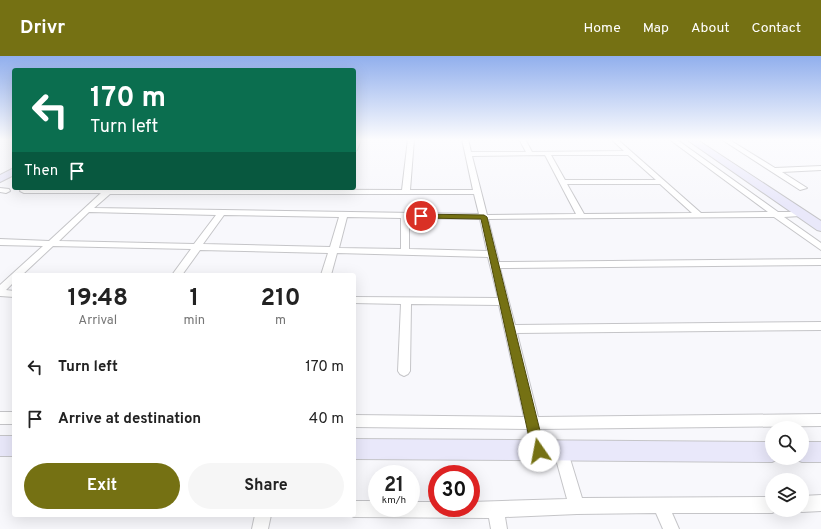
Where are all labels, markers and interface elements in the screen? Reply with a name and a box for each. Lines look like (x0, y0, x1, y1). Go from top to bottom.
text: Drivr (20, 16, 65, 40)
text: Home (584, 20, 621, 37)
text: Map (643, 20, 669, 37)
text: About (691, 20, 730, 37)
text: Contact (752, 20, 801, 37)
text: 170 m (90, 81, 166, 117)
icon: left (24, 84, 76, 136)
text: Turn left (90, 116, 158, 139)
icon: arrive (66, 160, 88, 182)
text: Then (24, 162, 58, 181)
pin (404, 199, 438, 233)
icon: arrive (410, 205, 432, 227)
text: 19:48 (67, 284, 128, 314)
text: 1 (190, 284, 199, 314)
text: 210 (261, 284, 301, 314)
text: Arrival (78, 313, 117, 329)
text: min (183, 313, 205, 329)
text: m (275, 313, 286, 329)
icon: left (24, 356, 46, 378)
text: Turn left (58, 358, 118, 377)
text: 170 m (305, 358, 344, 377)
icon: arrive (24, 408, 46, 430)
text: Arrive at destination (58, 410, 201, 429)
text: 40 m (309, 410, 344, 429)
map controls (765, 421, 809, 517)
button: search (765, 421, 809, 465)
position arrow (518, 430, 560, 472)
button: Exit (24, 463, 180, 509)
button: Share (188, 463, 344, 509)
speed limit sign: 30 (428, 465, 480, 517)
text: 21 (384, 473, 404, 499)
button: layers (765, 473, 809, 517)
text: km/h (382, 494, 406, 507)

